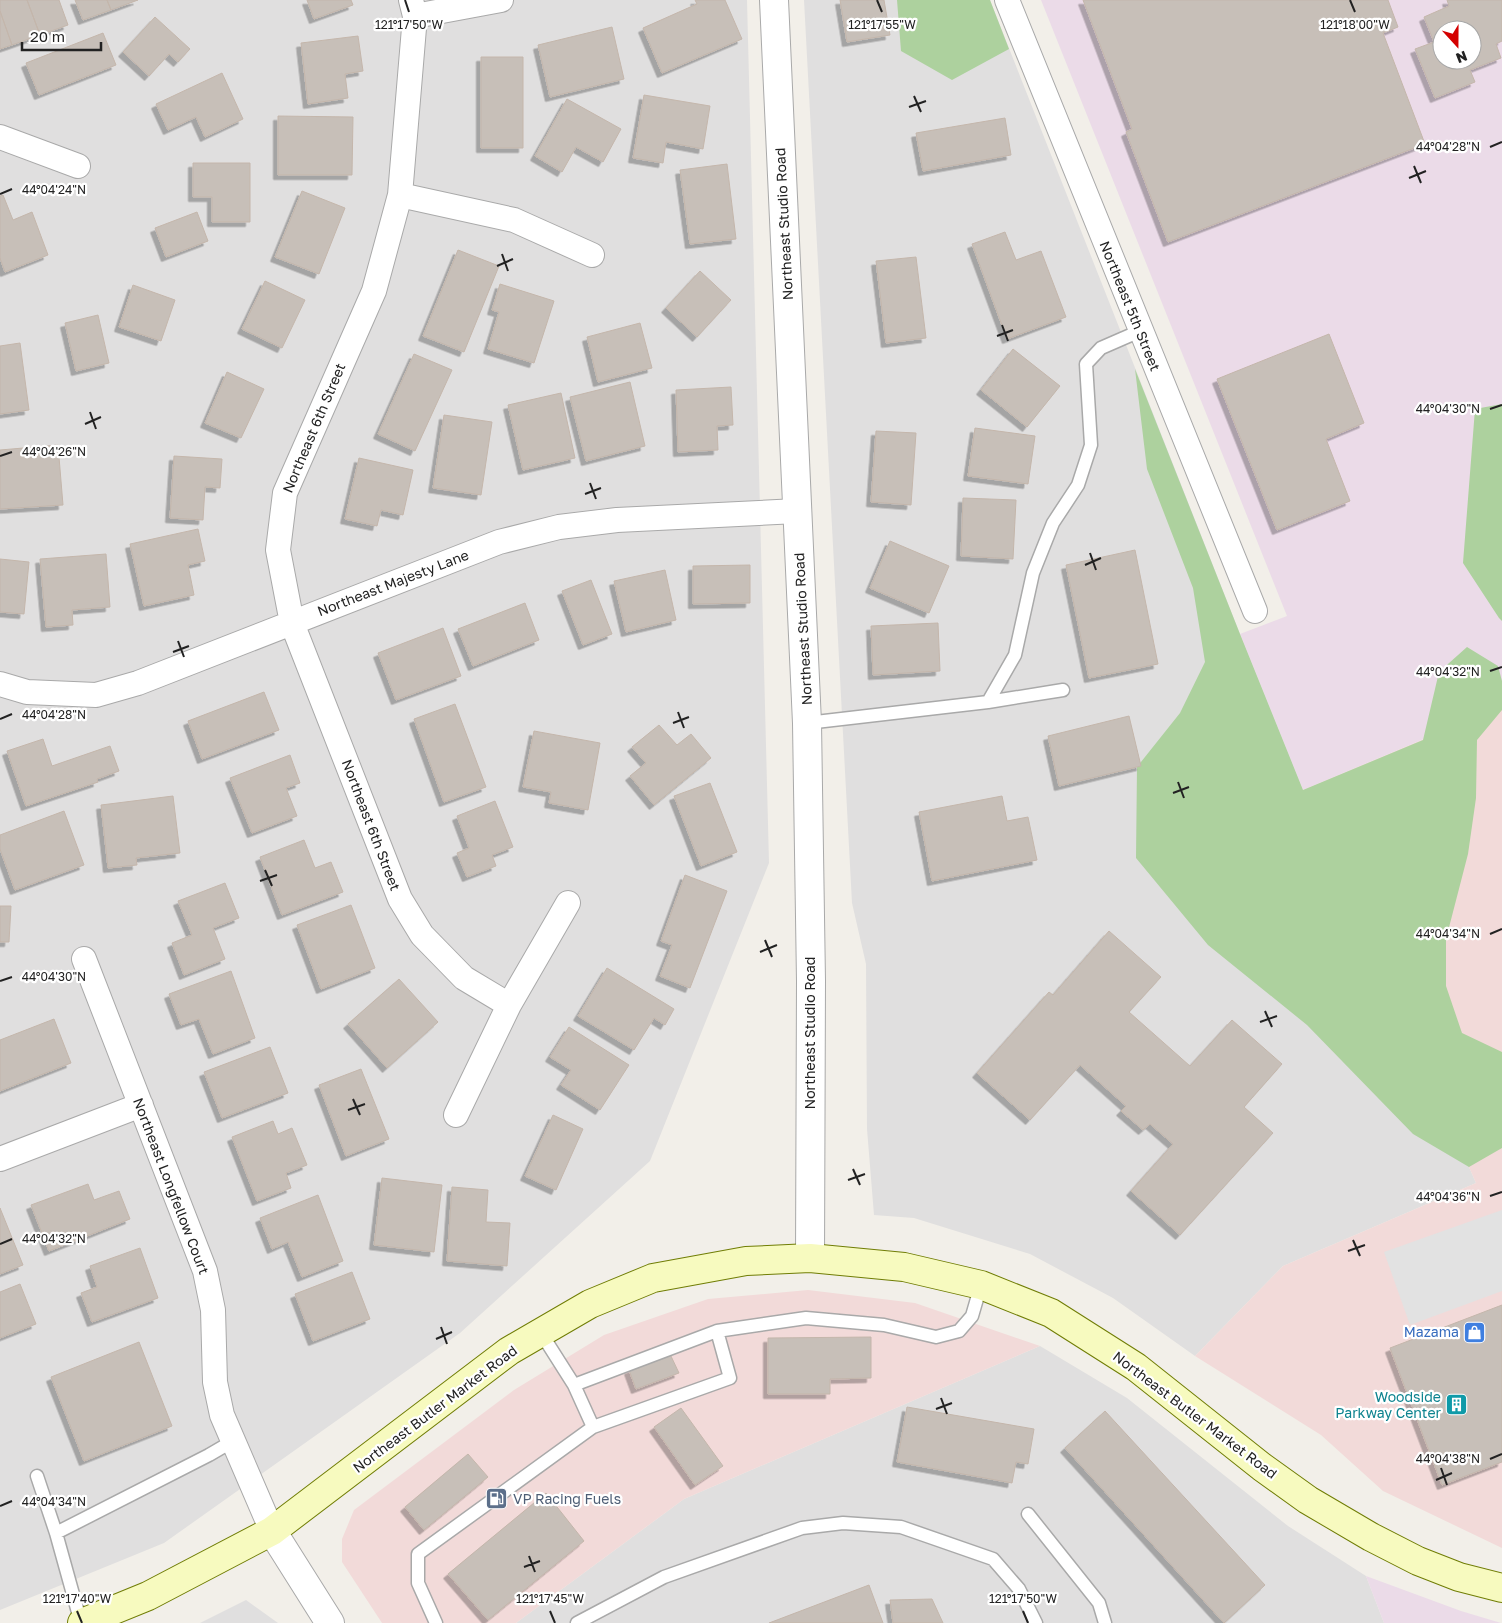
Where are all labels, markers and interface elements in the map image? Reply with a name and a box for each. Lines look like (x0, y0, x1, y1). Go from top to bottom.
text: 121°17'50"W (375, 17, 443, 32)
text: 121°17'55"W (848, 17, 916, 32)
text: 121°18'00"W (1320, 17, 1390, 32)
scale bar (22, 20, 101, 52)
north arrow (1432, 20, 1482, 70)
text: 20 m (30, 27, 65, 45)
text: N (1454, 48, 1470, 67)
text: 44°04'28"N (1416, 139, 1480, 154)
street label: Northeast Studio Road (771, 147, 796, 301)
text: 44°04'24"N (22, 182, 86, 197)
street label: Northeast 5th Street (1097, 238, 1164, 373)
street label: Northeast 6th Street (279, 360, 349, 495)
text: 44°04'30"N (1416, 401, 1480, 416)
text: 44°04'26"N (22, 444, 86, 459)
street label: Northeast Majesty Lane (315, 546, 471, 619)
street label: Northeast Studio Road (790, 552, 815, 706)
text: 44°04'32"N (1416, 664, 1480, 679)
text: 44°04'28"N (22, 707, 86, 722)
street label: Northeast 6th Street (339, 757, 404, 893)
text: 44°04'34"N (1416, 926, 1480, 941)
street label: Northeast Studio Road (801, 957, 818, 1109)
text: 44°04'30"N (22, 969, 86, 984)
street label: Northeast Longfellow Court (130, 1095, 213, 1277)
text: 44°04'36"N (1416, 1189, 1480, 1204)
text: 44°04'32"N (22, 1231, 86, 1246)
shop icon: Mazama (1463, 1320, 1487, 1344)
place label: Mazama (1404, 1323, 1459, 1340)
street label: Northeast Butler Market Road (349, 1341, 520, 1476)
street label: Northeast Butler Market Road (1110, 1347, 1281, 1482)
place label: Woodside Parkway Center (1335, 1388, 1442, 1421)
building icon: Woodside Parkway Center (1445, 1393, 1469, 1417)
text: 44°04'38"N (1416, 1451, 1480, 1466)
fuel station icon: VP Racing Fuels (485, 1487, 509, 1511)
place label: VP Racing Fuels (513, 1490, 621, 1507)
text: 44°04'34"N (22, 1494, 86, 1509)
text: 121°17'40"W (43, 1591, 112, 1606)
text: 121°17'45"W (516, 1591, 584, 1606)
text: 121°17'50"W (989, 1591, 1057, 1606)

